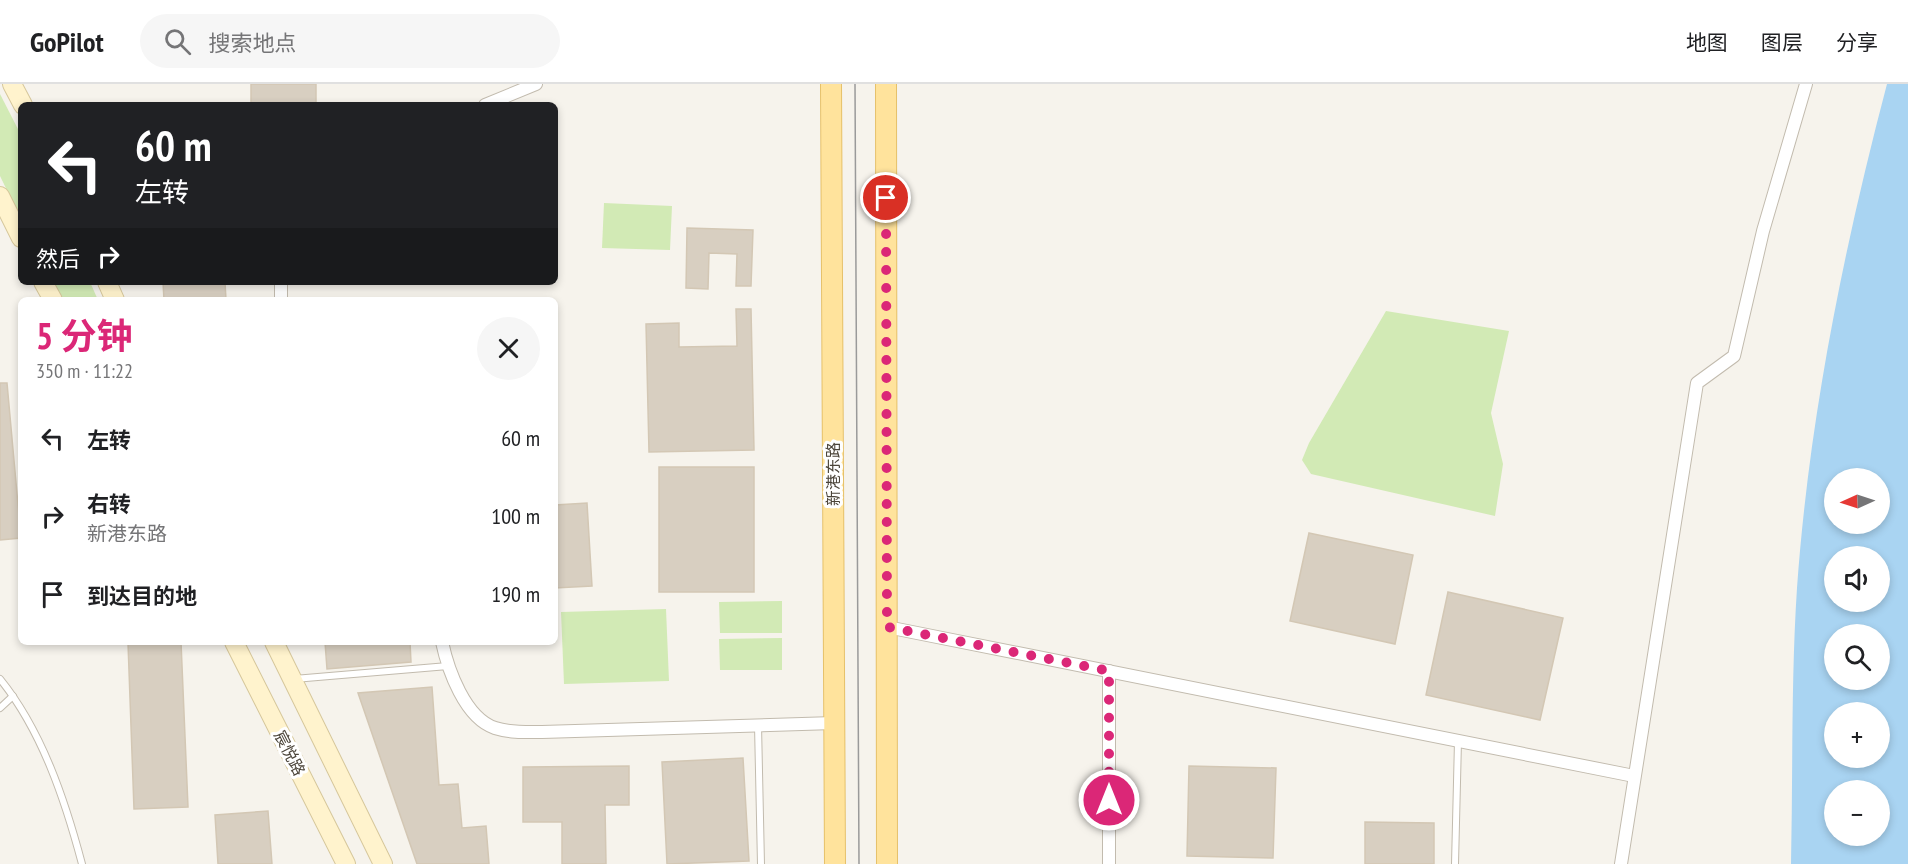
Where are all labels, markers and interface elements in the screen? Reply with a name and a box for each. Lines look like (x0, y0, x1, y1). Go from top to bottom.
search box (140, 14, 560, 68)
text: GoPilot (30, 23, 104, 60)
icon: search (161, 25, 194, 58)
text: 搜索地点 (209, 29, 297, 57)
text: 地图 (1686, 29, 1728, 56)
text: 图层 (1761, 29, 1803, 56)
text: 分享 (1836, 29, 1878, 56)
text: 60 m (135, 118, 212, 173)
icon: left (36, 126, 114, 204)
pin (860, 172, 911, 223)
text: 左转 (135, 175, 189, 209)
icon: arrive (869, 181, 902, 214)
icon: right (92, 240, 125, 273)
text: 然后 (36, 245, 80, 273)
text: 5 分钟 (36, 312, 133, 359)
button: close (477, 317, 540, 380)
text: 350 m · 11:22 (36, 358, 133, 384)
icon: left (36, 422, 69, 455)
text: 60 m (501, 424, 540, 452)
text: 左转 (87, 426, 131, 454)
street label: 新港东路 (823, 442, 843, 506)
north arrow (1824, 468, 1890, 534)
map controls (1824, 468, 1890, 846)
text: 右转 (87, 490, 131, 518)
icon: right (36, 500, 69, 533)
text: 100 m (491, 502, 540, 530)
text: 新港东路 (87, 521, 167, 547)
button: sound (1824, 546, 1890, 612)
icon: arrive (36, 578, 69, 611)
text: 190 m (491, 580, 540, 608)
text: 到达目的地 (87, 582, 197, 610)
button: search (1824, 624, 1890, 690)
button: + (1824, 702, 1890, 768)
street label: 宸悦路 (270, 727, 310, 779)
position arrow (1077, 768, 1141, 832)
button: − (1824, 780, 1890, 846)

